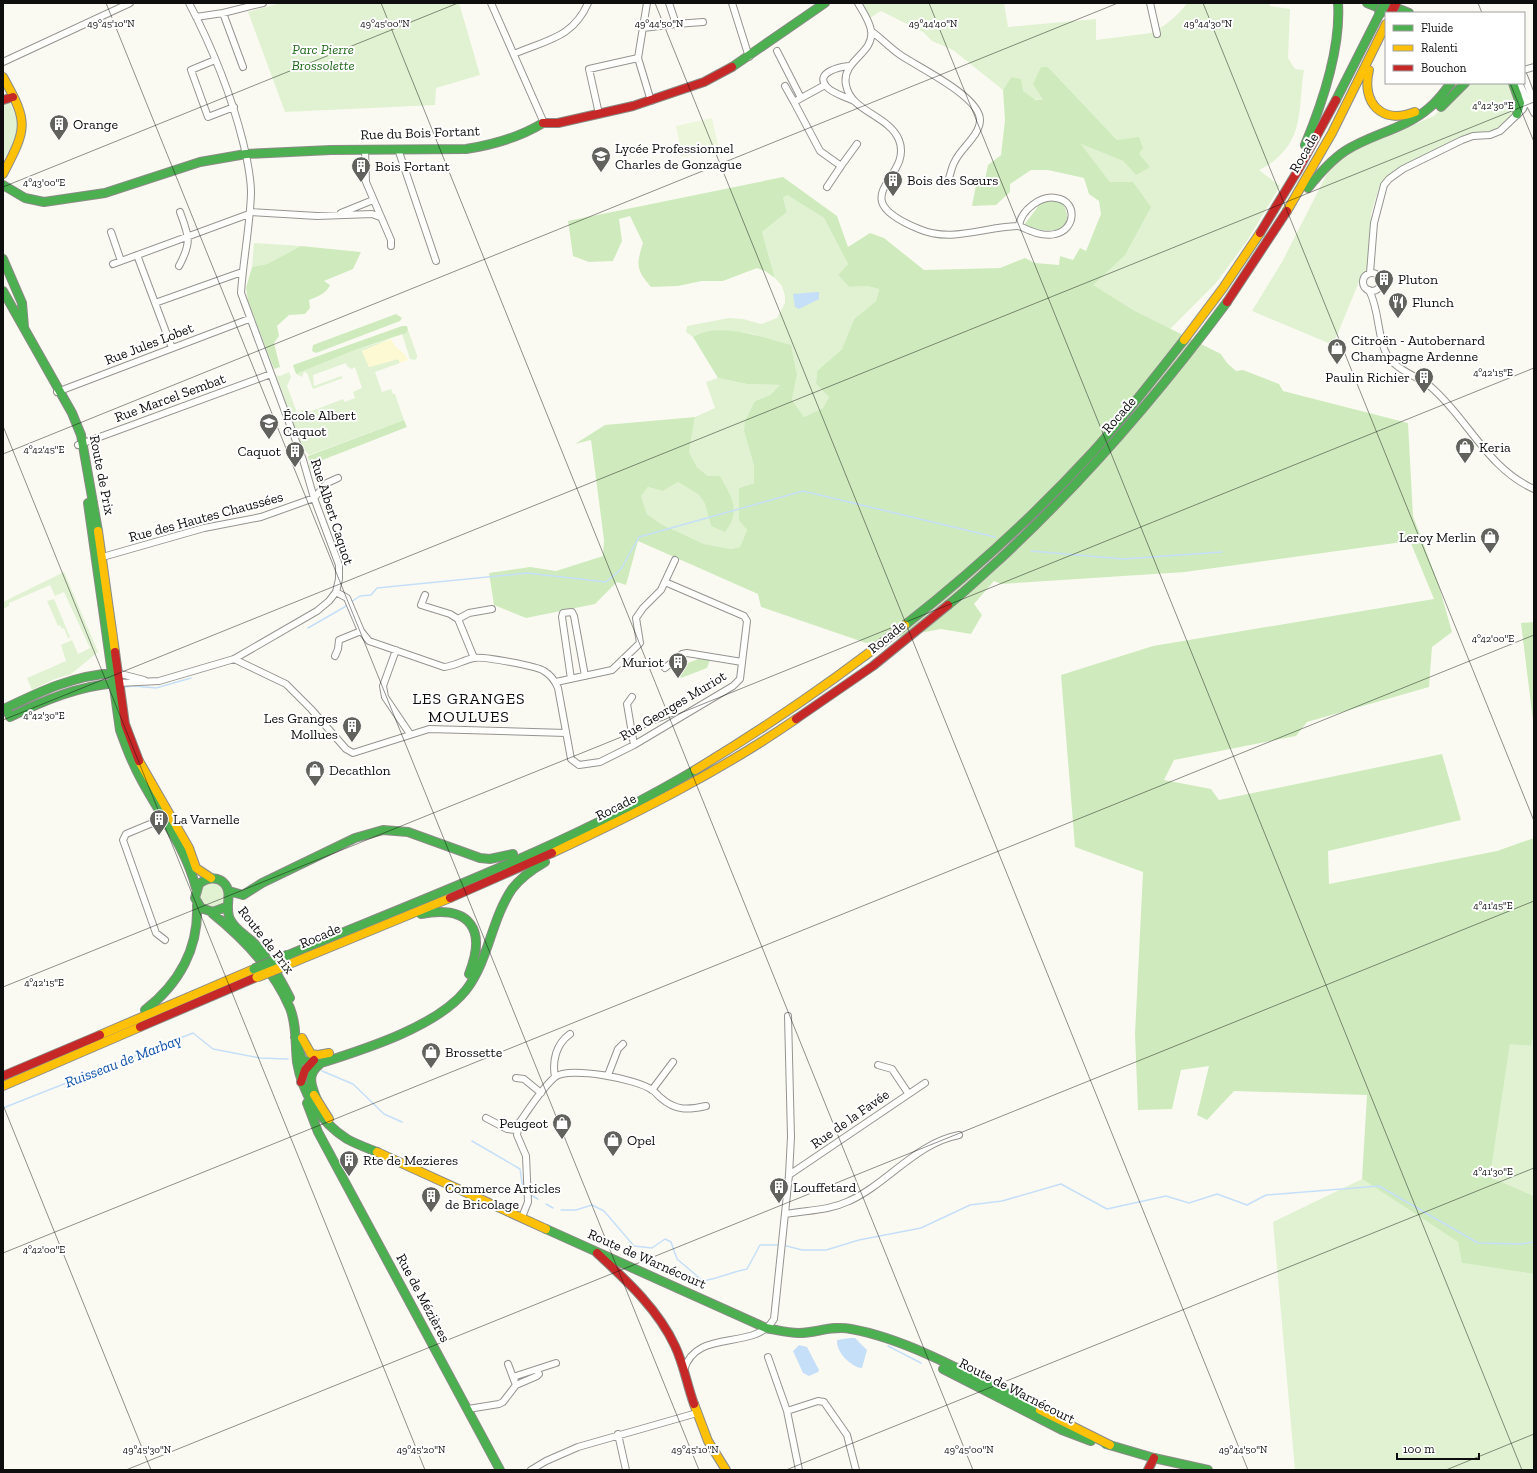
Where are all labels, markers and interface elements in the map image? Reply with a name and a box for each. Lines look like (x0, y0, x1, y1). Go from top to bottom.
legend (1385, 12, 1525, 84)
text: 49°45'10"N (87, 18, 135, 30)
text: 49°45'00"N (360, 18, 410, 30)
text: 49°44'50"N (635, 18, 684, 30)
text: 49°44'40"N (909, 18, 958, 30)
text: 49°44'30"N (1184, 18, 1233, 30)
text: Fluide (1421, 21, 1454, 35)
park label: Parc Pierre Brossolette (291, 41, 355, 74)
text: Ralenti (1421, 41, 1458, 55)
text: Bouchon (1421, 61, 1467, 75)
text: 4°42'30"E (1472, 100, 1514, 112)
building icon: Orange (48, 113, 70, 141)
place label: Orange (73, 116, 119, 133)
street label: Rue du Bois Fortant (360, 122, 481, 144)
street label: Rocade (1286, 130, 1322, 176)
place label: Lycée Professionnel Charles de Gonzague (615, 140, 742, 173)
school or university icon: Lycée Professionnel Charles de Gonzague (590, 145, 612, 173)
building icon: Bois Fortant (350, 155, 372, 183)
place label: Bois Fortant (375, 158, 450, 175)
building icon: Bois des Sœurs (882, 169, 904, 197)
place label: Bois des Sœurs (907, 172, 998, 189)
text: 4°43'00"E (23, 177, 65, 189)
building icon: Pluton (1373, 268, 1395, 296)
place label: Pluton (1398, 271, 1438, 288)
restaurant icon: Flunch (1387, 291, 1409, 319)
place label: Flunch (1412, 294, 1454, 311)
street label: Rue Jules Lobet (102, 319, 196, 369)
place label: Citroën - Autobernard Champagne Ardenne (1351, 332, 1485, 365)
shop icon: Citroën - Autobernard Champagne Ardenne (1326, 337, 1348, 365)
building icon: Paulin Richier (1413, 366, 1435, 394)
text: 4°42'15"E (1473, 367, 1513, 379)
place label: Paulin Richier (1325, 369, 1410, 386)
street label: Rue Marcel Sembat (112, 370, 228, 426)
street label: Rocade (1098, 393, 1140, 437)
place label: École Albert Caquot (283, 407, 357, 440)
school or university icon: École Albert Caquot (258, 412, 280, 440)
street label: Route de Prix (86, 434, 118, 516)
shop icon: Keria (1454, 436, 1476, 464)
place label: Keria (1479, 439, 1511, 456)
building icon: Caquot (284, 440, 306, 468)
place label: Caquot (237, 443, 282, 460)
text: 4°42'45"E (24, 444, 65, 456)
street label: Rue Albert Caquot (307, 457, 357, 568)
street label: Rue des Hautes Chaussées (127, 488, 285, 546)
shop icon: Leroy Merlin (1479, 526, 1501, 554)
place label: Leroy Merlin (1399, 529, 1476, 546)
street label: Rocade (865, 617, 909, 657)
text: 4°42'00"E (1472, 633, 1514, 645)
building icon: Muriot (667, 651, 689, 679)
place label: Muriot (622, 654, 665, 671)
street label: Rue Georges Muriot (617, 667, 730, 745)
district label: LES GRANGES MOULUES (412, 689, 526, 726)
text: 4°42'30"E (23, 710, 65, 722)
place label: Les Granges Mollues (264, 710, 338, 743)
building icon: Les Granges Mollues (341, 715, 363, 743)
shop icon: Decathlon (304, 759, 326, 787)
place label: Decathlon (329, 762, 391, 779)
street label: Rocade (593, 789, 639, 824)
building icon: La Varnelle (148, 808, 170, 836)
place label: La Varnelle (173, 811, 240, 828)
text: 4°41'45"E (1473, 900, 1513, 912)
street label: Route de Prix (234, 903, 298, 977)
street label: Rocade (297, 920, 344, 952)
text: 4°42'15"E (24, 977, 64, 989)
water label: Ruisseau de Marbay (62, 1030, 184, 1092)
shop icon: Brossette (420, 1041, 442, 1069)
place label: Brossette (445, 1044, 503, 1061)
street label: Rue de la Favée (808, 1086, 893, 1152)
shop icon: Peugeot (551, 1112, 573, 1140)
place label: Peugeot (499, 1115, 549, 1132)
shop icon: Opel (602, 1129, 624, 1157)
place label: Opel (627, 1132, 655, 1149)
building icon: Rte de Mezieres (338, 1149, 360, 1177)
place label: Rte de Mezieres (363, 1152, 458, 1169)
text: 4°41'30"E (1473, 1166, 1513, 1178)
building icon: Louffetard (768, 1176, 790, 1204)
place label: Louffetard (793, 1179, 857, 1196)
place label: Commerce Articles de Bricolage (445, 1180, 561, 1213)
building icon: Commerce Articles de Bricolage (420, 1185, 442, 1213)
street label: Route de Warnécourt (585, 1225, 710, 1293)
text: 4°42'00"E (23, 1244, 65, 1256)
street label: Rue de Mézières (393, 1251, 453, 1345)
street label: Route de Warnécourt (956, 1354, 1078, 1428)
scale bar (1397, 1435, 1479, 1461)
text: 100 m (1403, 1442, 1435, 1456)
text: 49°45'30"N (123, 1444, 172, 1456)
text: 49°45'20"N (397, 1444, 446, 1456)
text: 49°45'10"N (671, 1444, 719, 1456)
text: 49°45'00"N (944, 1444, 994, 1456)
text: 49°44'50"N (1219, 1444, 1268, 1456)

